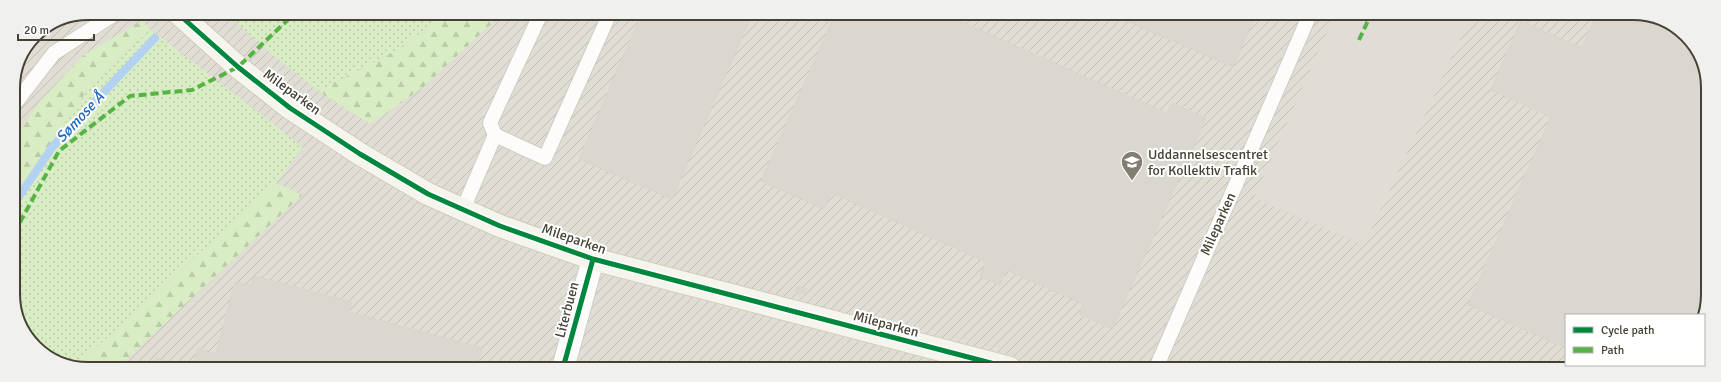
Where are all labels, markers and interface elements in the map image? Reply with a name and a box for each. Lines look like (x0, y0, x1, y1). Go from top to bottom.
scale bar (18, 16, 94, 42)
text: 20 m (24, 23, 49, 38)
street label: Mileparken (260, 65, 324, 119)
water label: Sømose Å (52, 87, 108, 146)
place label: Uddannelsescentret for Kollektiv Trafik (1148, 146, 1268, 179)
school or university icon: Uddannelsescentret for Kollektiv Trafik (1119, 149, 1145, 182)
street label: Mileparken (1197, 190, 1239, 258)
street label: Mileparken (539, 220, 609, 258)
street label: Literbuen (551, 280, 583, 340)
street label: Mileparken (851, 307, 921, 341)
legend (1565, 314, 1705, 366)
text: Cycle path (1601, 323, 1654, 338)
text: Path (1601, 343, 1624, 358)

